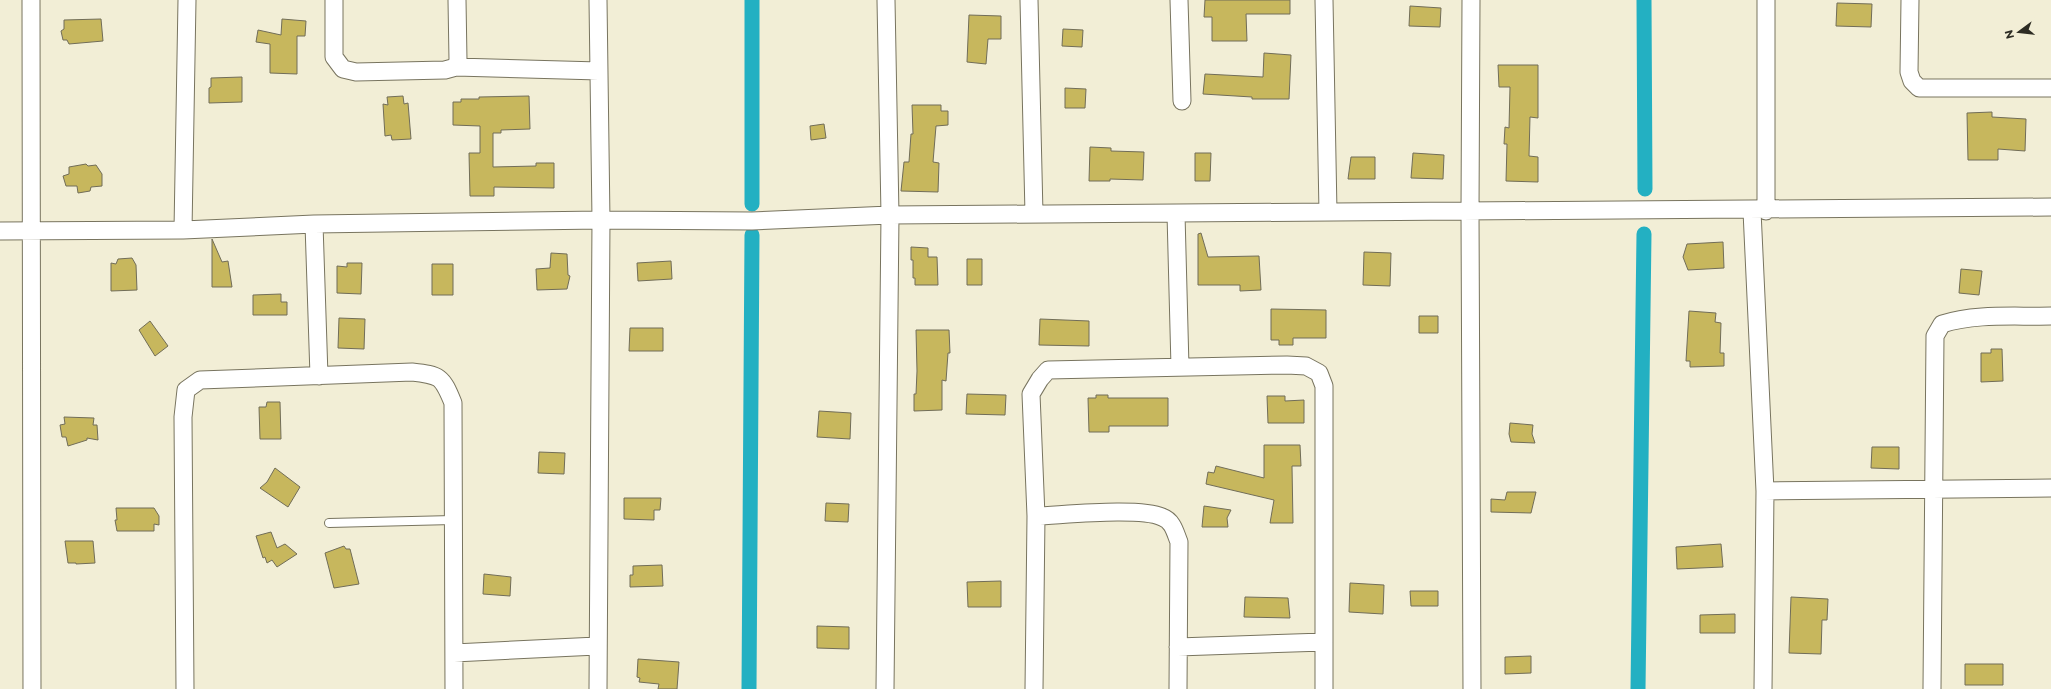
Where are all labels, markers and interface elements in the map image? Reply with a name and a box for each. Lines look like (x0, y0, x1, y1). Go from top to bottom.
north arrow (1999, 12, 2039, 52)
text: N (2001, 28, 2017, 41)

